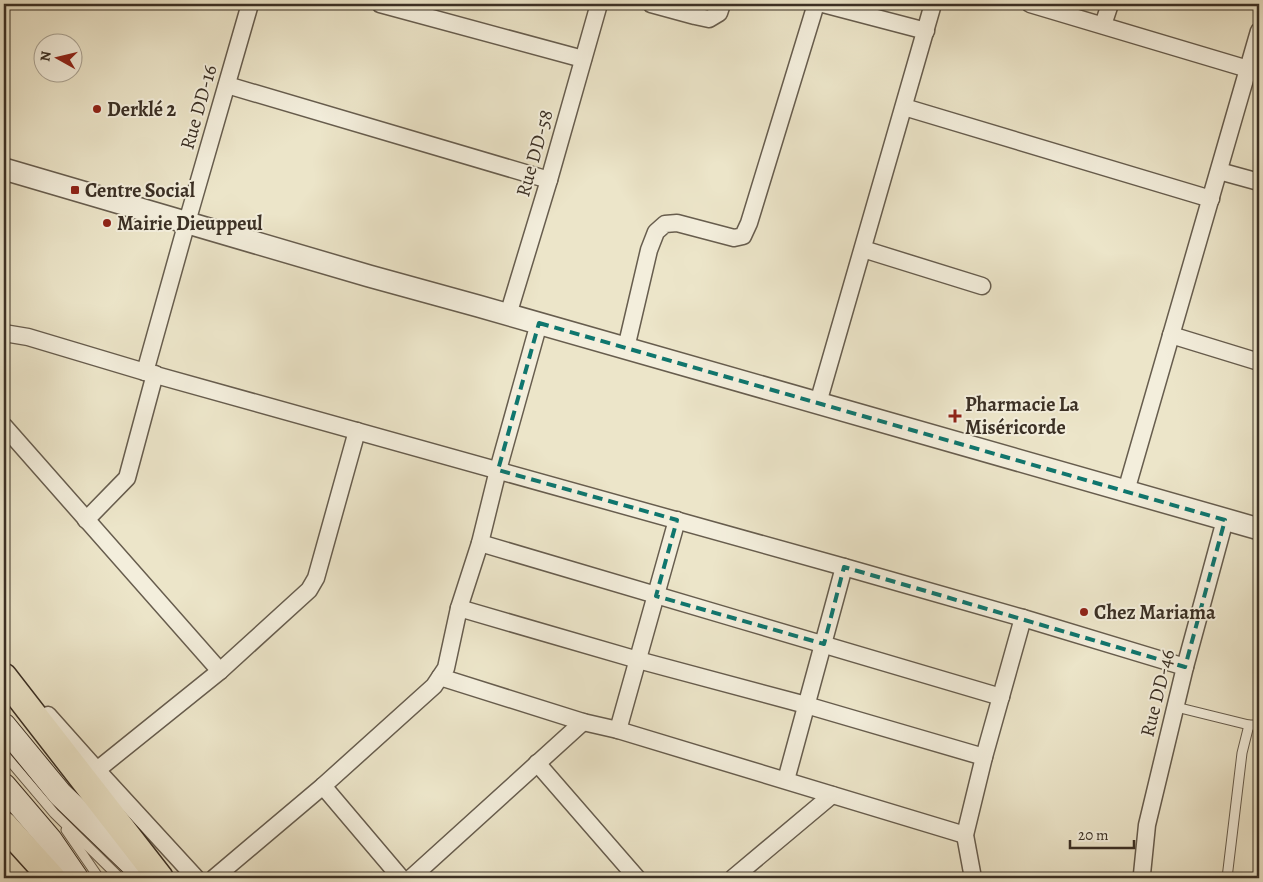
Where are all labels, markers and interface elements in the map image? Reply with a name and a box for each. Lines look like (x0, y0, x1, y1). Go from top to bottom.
north arrow (32, 32, 82, 82)
text: N (36, 50, 56, 63)
street label: Rue DD-16 (173, 62, 223, 153)
place label: Derklé 2 (107, 96, 176, 123)
marker: Derklé 2 (91, 103, 103, 115)
street label: Rue DD-58 (509, 106, 560, 200)
place label: Centre Social (85, 177, 196, 204)
marker: Centre Social (69, 184, 81, 196)
place label: Mairie Dieuppeul (117, 210, 263, 237)
marker: Mairie Dieuppeul (101, 217, 113, 229)
place label: Pharmacie La Miséricorde (965, 391, 1079, 441)
marker: Pharmacie La Miséricorde (949, 410, 961, 422)
place label: Chez Mariama (1094, 599, 1216, 626)
marker: Chez Mariama (1078, 606, 1090, 618)
street label: Rue DD-46 (1134, 646, 1181, 740)
scale bar (1070, 817, 1134, 849)
text: 20 m (1078, 825, 1109, 845)

